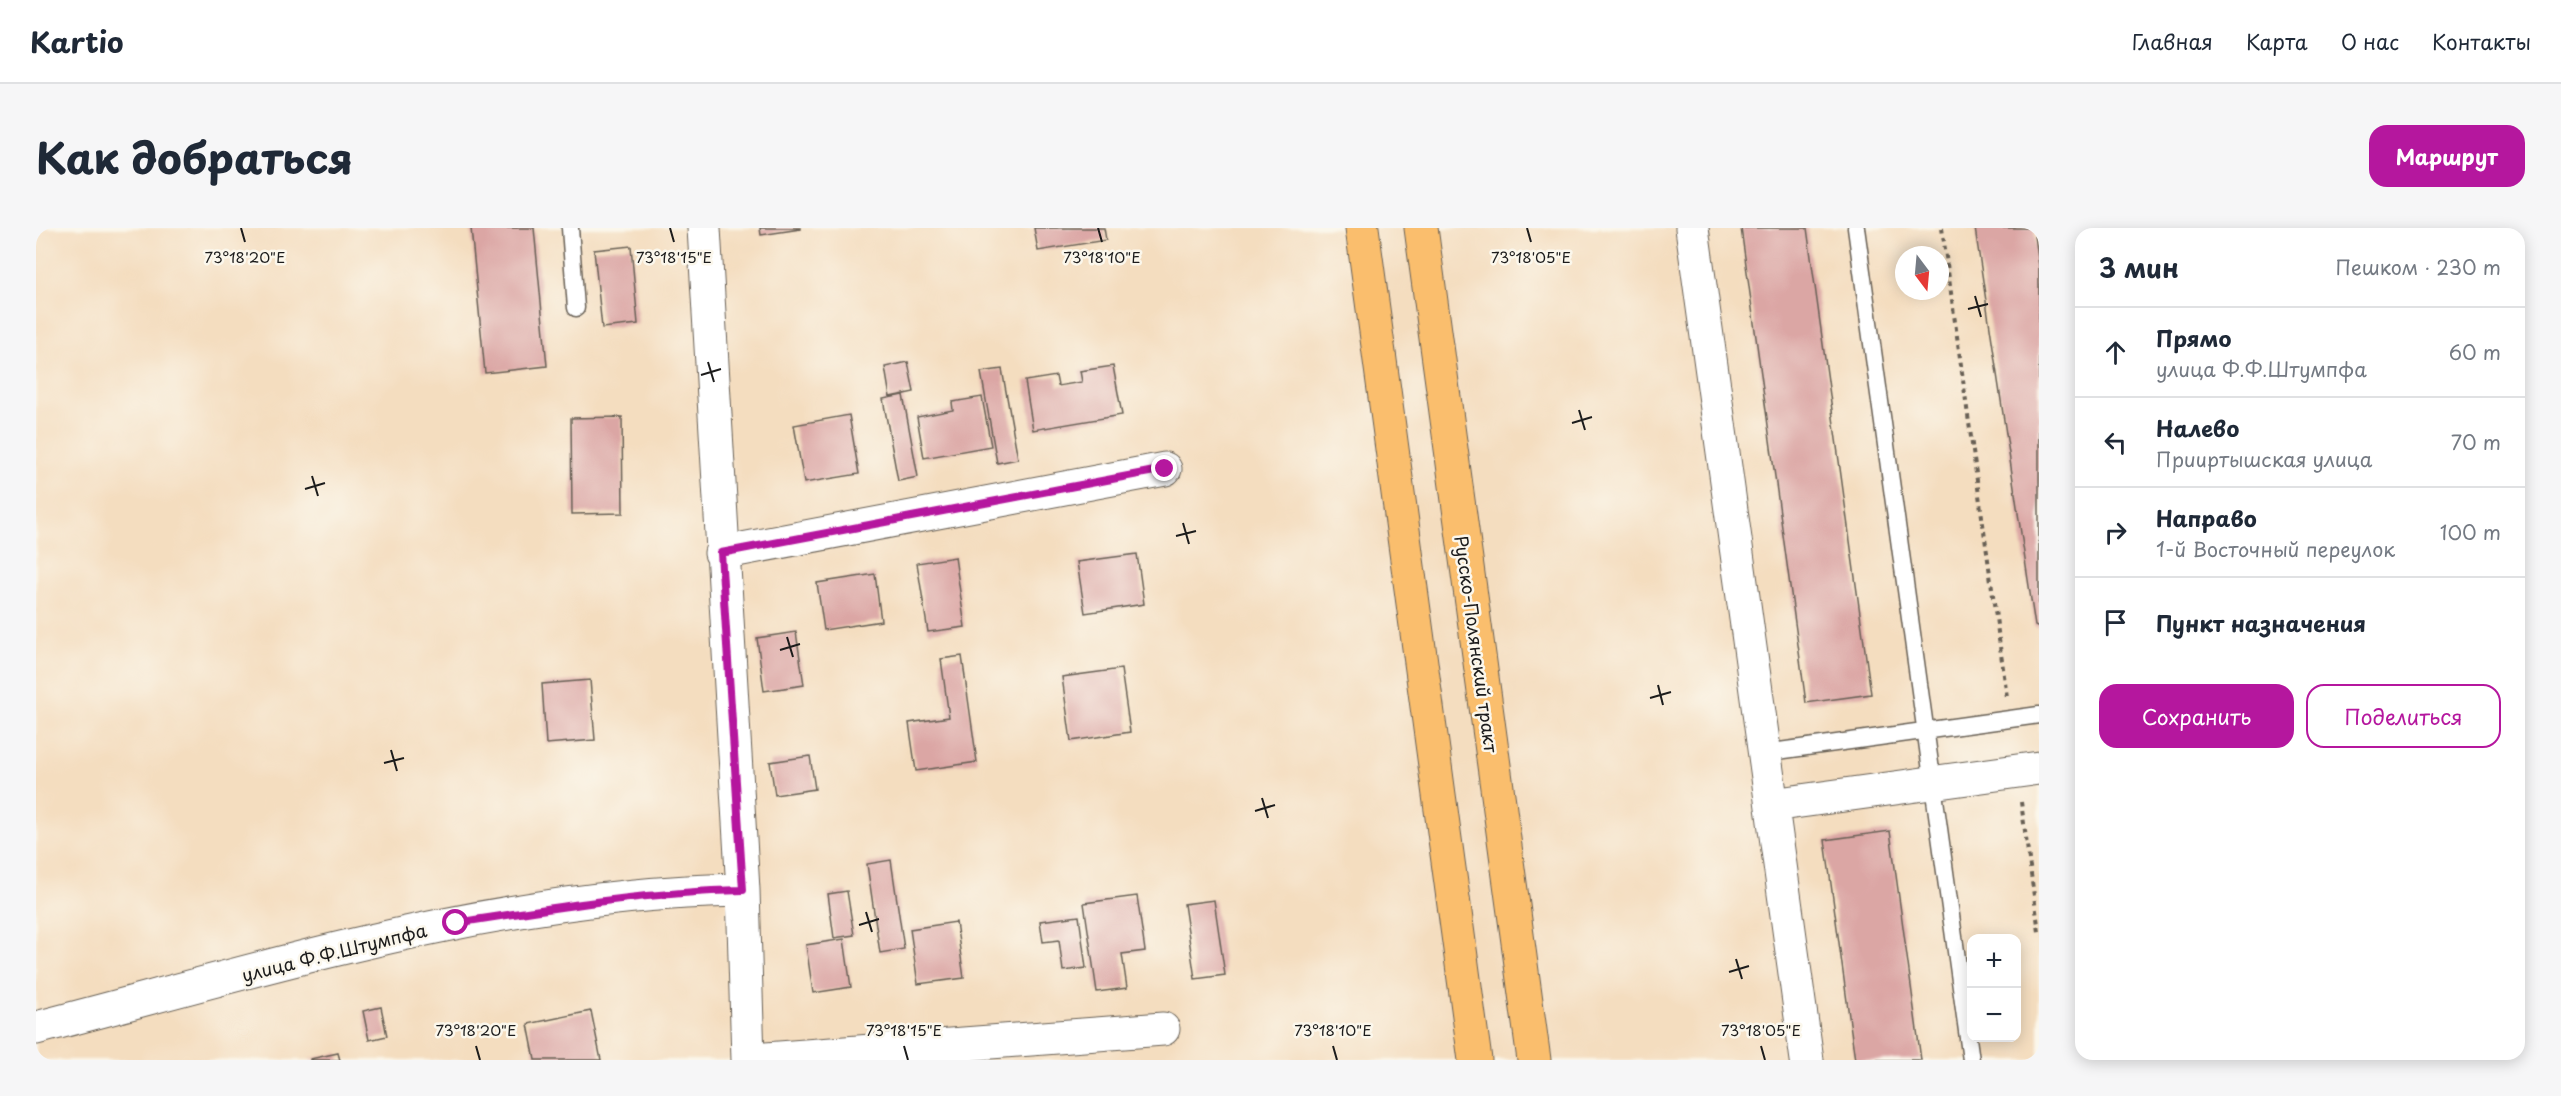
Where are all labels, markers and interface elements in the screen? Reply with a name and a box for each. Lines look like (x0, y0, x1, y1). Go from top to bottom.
text: Kartio (30, 20, 124, 63)
text: Главная (2132, 25, 2213, 57)
text: Карта (2246, 25, 2308, 57)
text: О нас (2341, 25, 2399, 57)
text: Контакты (2432, 25, 2531, 57)
text: Как добраться (36, 125, 353, 188)
button: Маршрут (2369, 125, 2525, 187)
text: 73°18'20"E (205, 245, 286, 268)
text: 73°18'15"E (636, 245, 712, 268)
text: 73°18'10"E (1063, 245, 1141, 268)
text: 73°18'05"E (1491, 245, 1571, 268)
north arrow (1895, 246, 1949, 300)
text: 3 мин (2099, 248, 2179, 287)
text: Пешком · 230 m (2336, 252, 2501, 282)
text: Прямо (2156, 321, 2231, 354)
icon: ahead (2099, 336, 2132, 369)
text: 60 m (2449, 337, 2501, 367)
text: улица Ф.Ф.Штумпфа (2156, 354, 2367, 384)
text: Налево (2156, 411, 2239, 444)
icon: left (2099, 426, 2132, 459)
text: 70 m (2451, 427, 2501, 457)
text: Прииртышская улица (2156, 444, 2372, 474)
route end (1151, 455, 1177, 481)
text: Направо (2156, 501, 2257, 534)
icon: right (2099, 516, 2132, 549)
text: 100 m (2440, 517, 2501, 547)
street label: Русско-Полянский тракт (1448, 534, 1506, 755)
text: 1-й Восточный переулок (2156, 534, 2395, 564)
icon: arrive (2099, 606, 2132, 639)
text: Пункт назначения (2156, 606, 2366, 639)
button: Сохранить (2099, 684, 2294, 748)
button: Поделиться (2306, 684, 2501, 748)
route start (442, 909, 468, 935)
street label: улица Ф.Ф.Штумпфа (239, 916, 430, 988)
map controls (1967, 934, 2021, 1042)
button: + (1967, 934, 2021, 988)
button: − (1967, 988, 2021, 1042)
text: 73°18'20"E (436, 1018, 517, 1041)
text: 73°18'15"E (866, 1018, 942, 1041)
text: 73°18'10"E (1294, 1018, 1372, 1041)
text: 73°18'05"E (1721, 1018, 1801, 1041)

